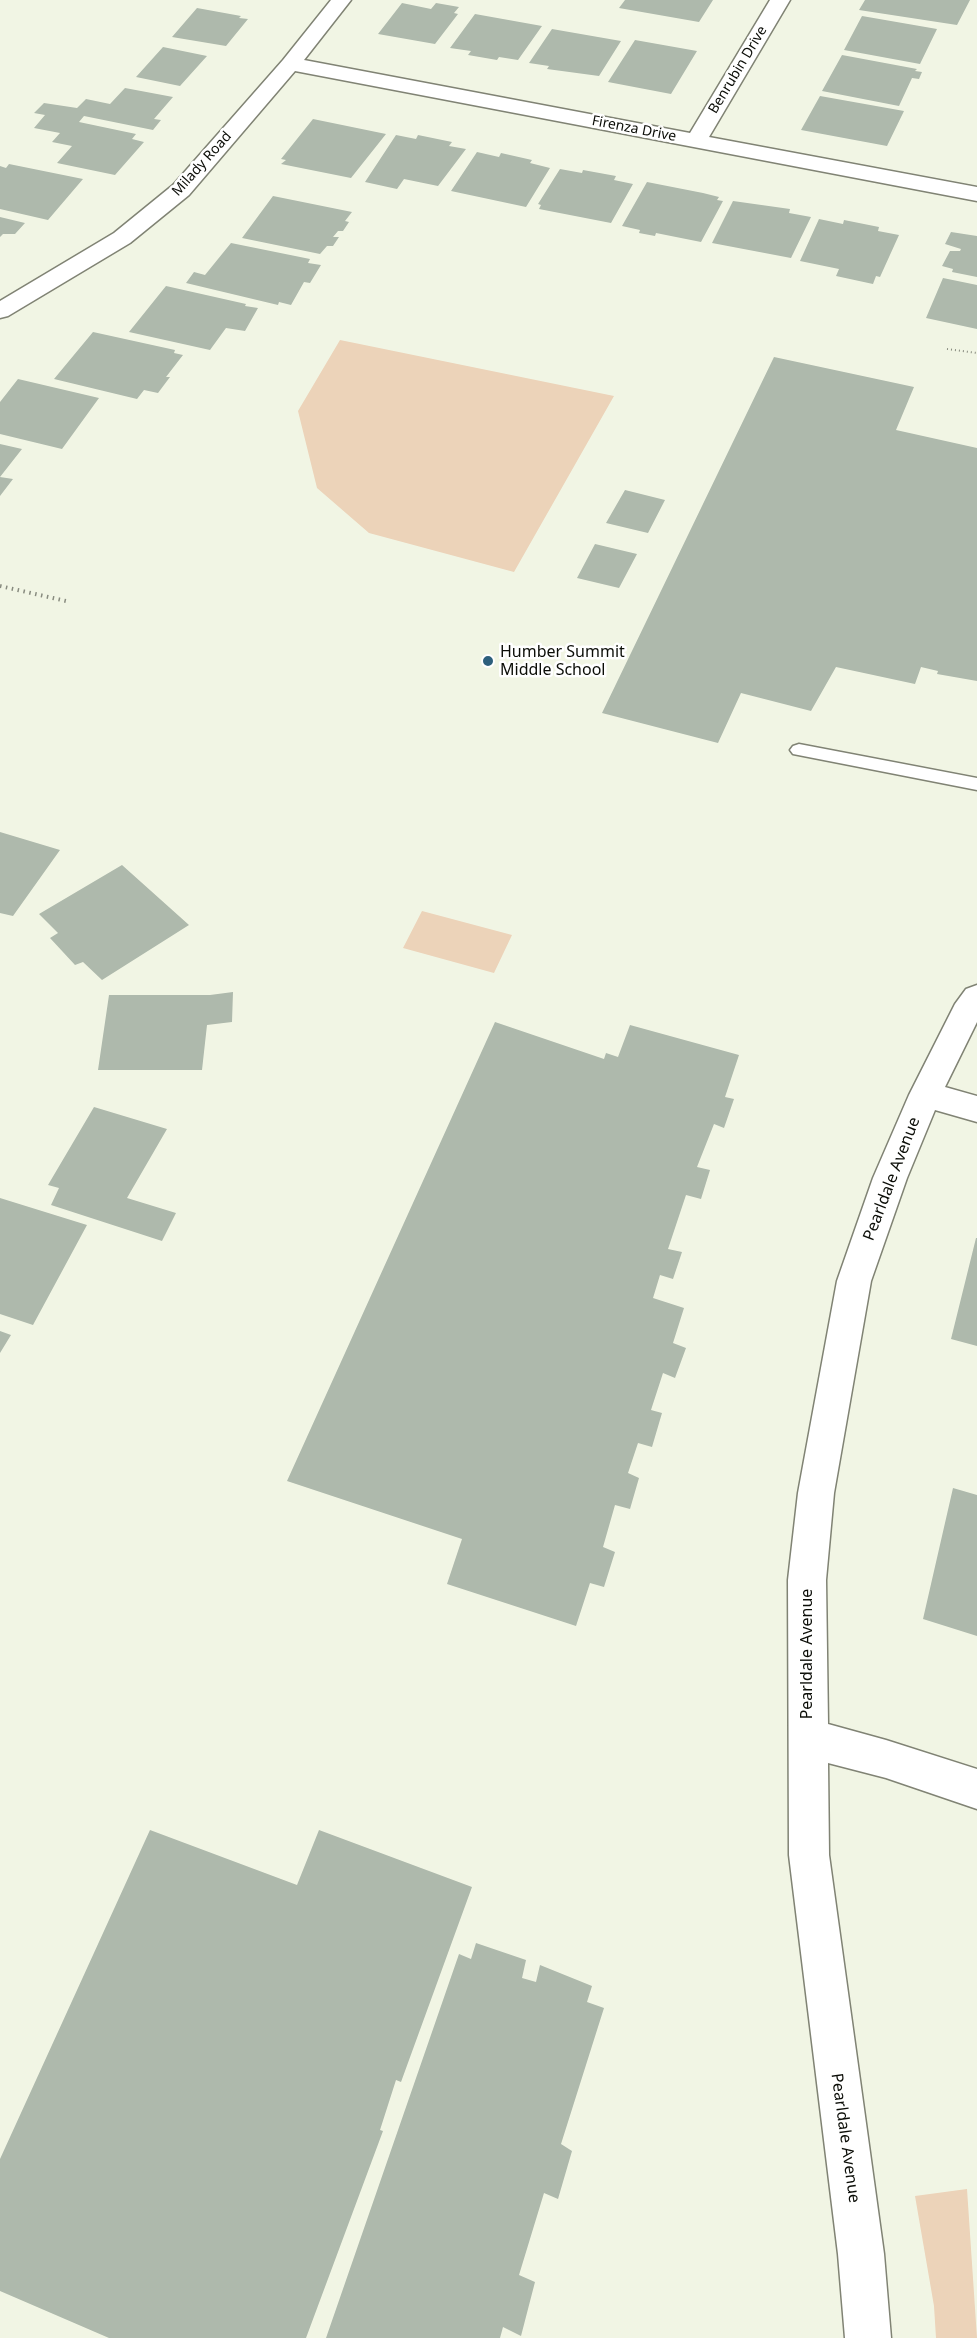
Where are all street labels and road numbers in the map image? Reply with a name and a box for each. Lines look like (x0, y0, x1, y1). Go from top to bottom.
street label: Benrubin Drive (705, 23, 771, 117)
street label: Firenza Drive (590, 113, 678, 145)
street label: Milady Road (169, 128, 235, 200)
street label: Pearldale Avenue (860, 1115, 924, 1243)
street label: Pearldale Avenue (797, 1589, 817, 1719)
street label: Pearldale Avenue (826, 2072, 864, 2204)

